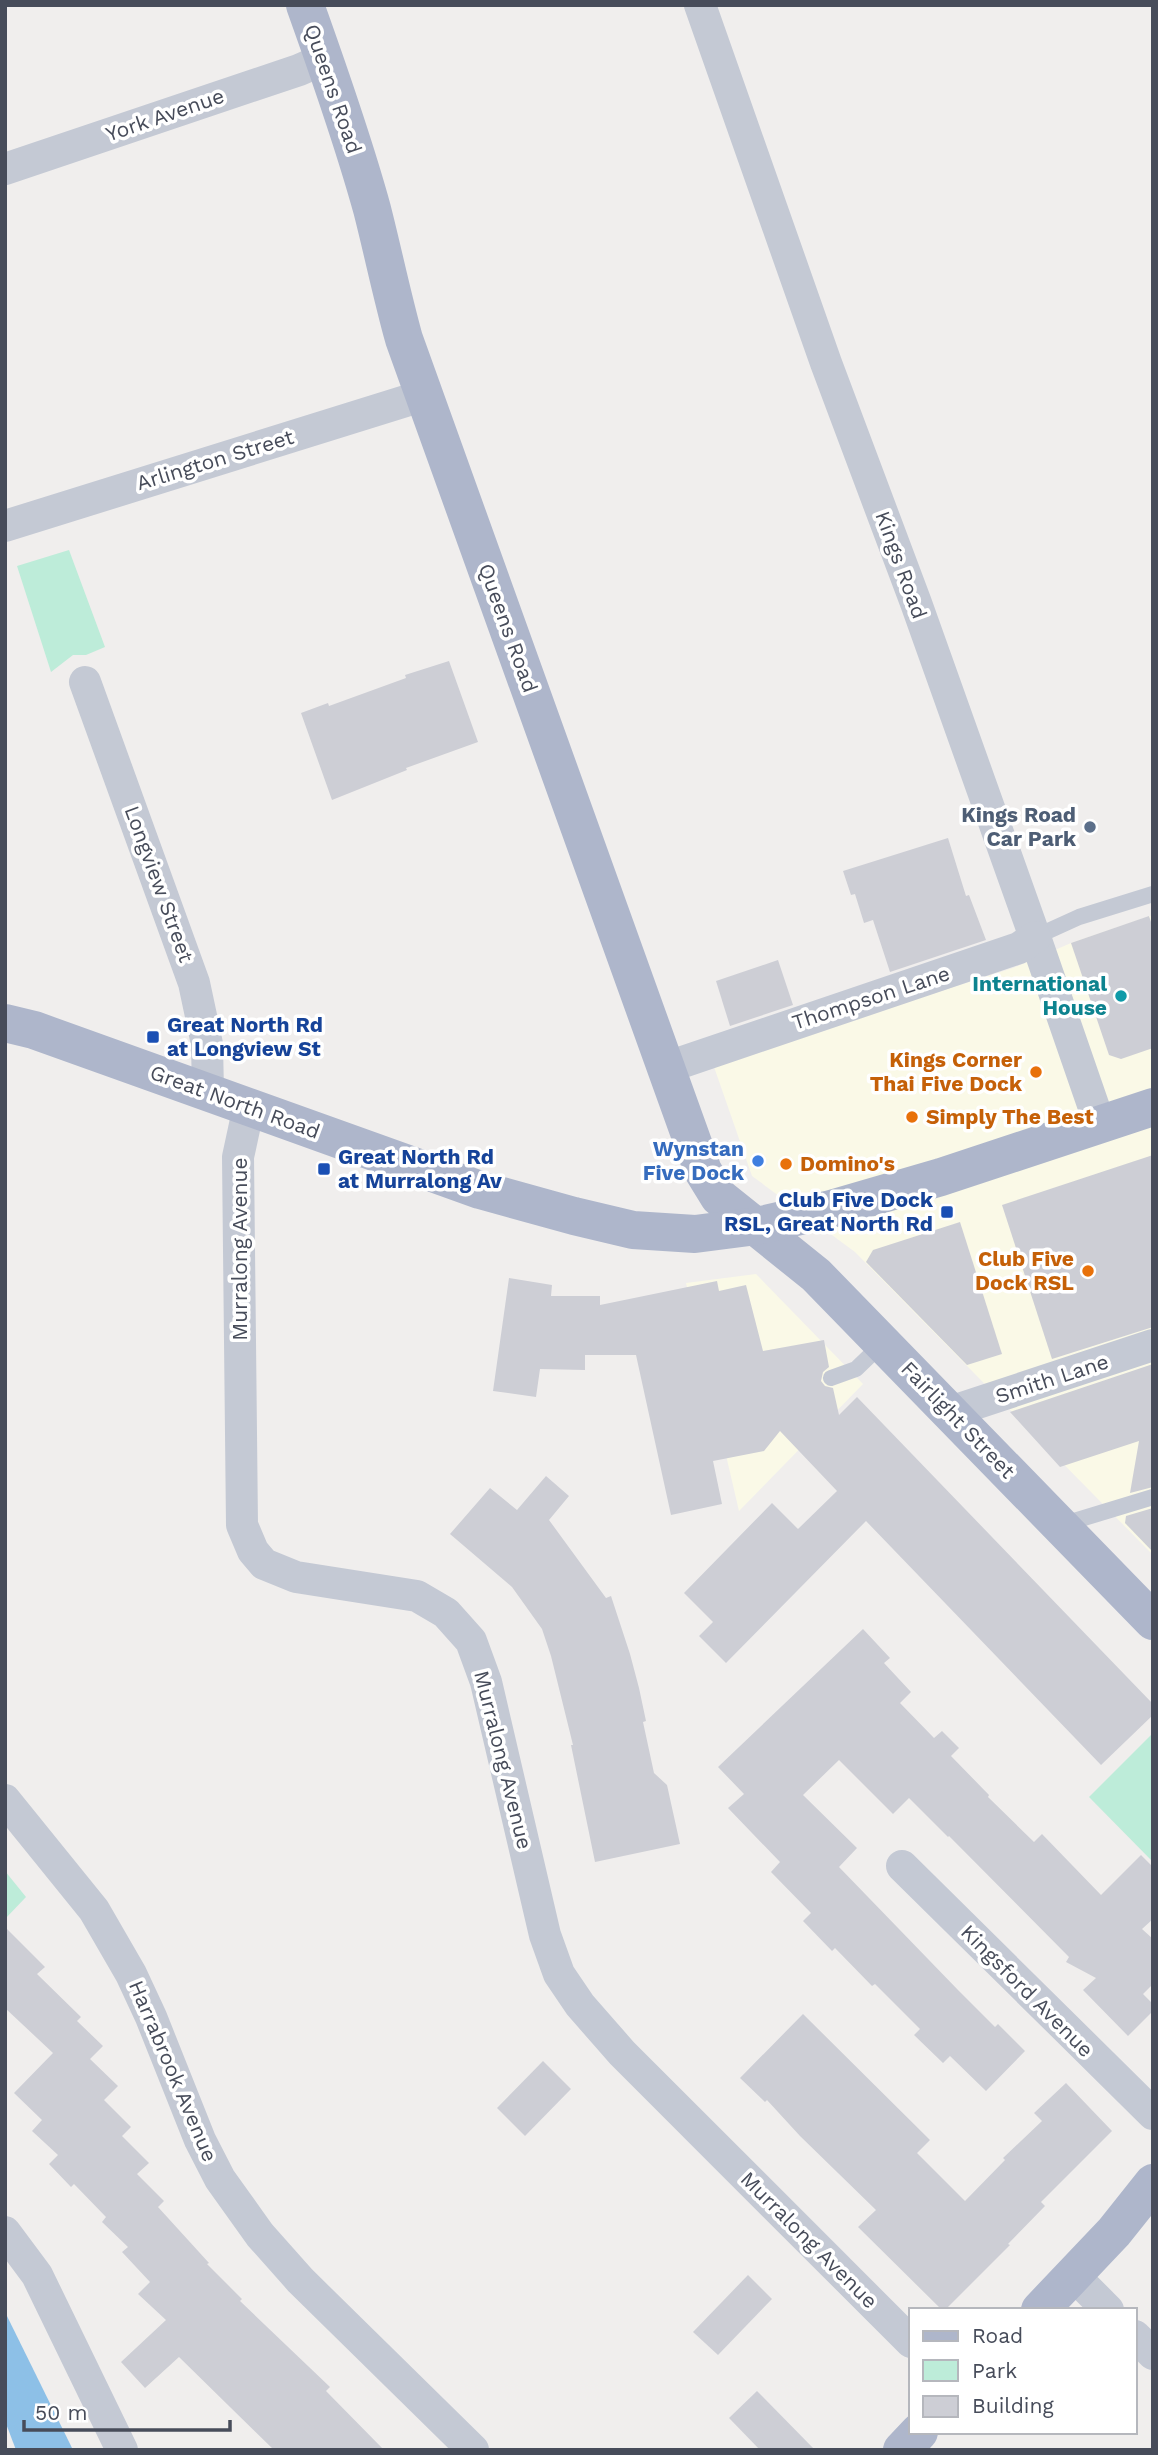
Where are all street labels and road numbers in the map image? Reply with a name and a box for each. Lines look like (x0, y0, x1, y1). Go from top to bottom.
street label: Queens Road (300, 21, 367, 157)
street label: York Avenue (102, 83, 227, 146)
street label: Arlington Street (133, 424, 297, 495)
street label: Kings Road (870, 507, 933, 622)
street label: Queens Road (474, 560, 543, 696)
street label: Longview Street (120, 802, 199, 966)
street label: Thompson Lane (789, 960, 953, 1035)
street label: Great North Road (147, 1059, 324, 1144)
street label: Murralong Avenue (227, 1157, 252, 1341)
street label: Smith Lane (992, 1348, 1112, 1409)
street label: Fairlight Street (896, 1356, 1021, 1484)
street label: Murralong Avenue (469, 1668, 538, 1852)
street label: Kingsford Avenue (956, 1919, 1099, 2062)
street label: Harrabrook Avenue (124, 1976, 223, 2165)
street label: Murralong Avenue (736, 2166, 883, 2313)

